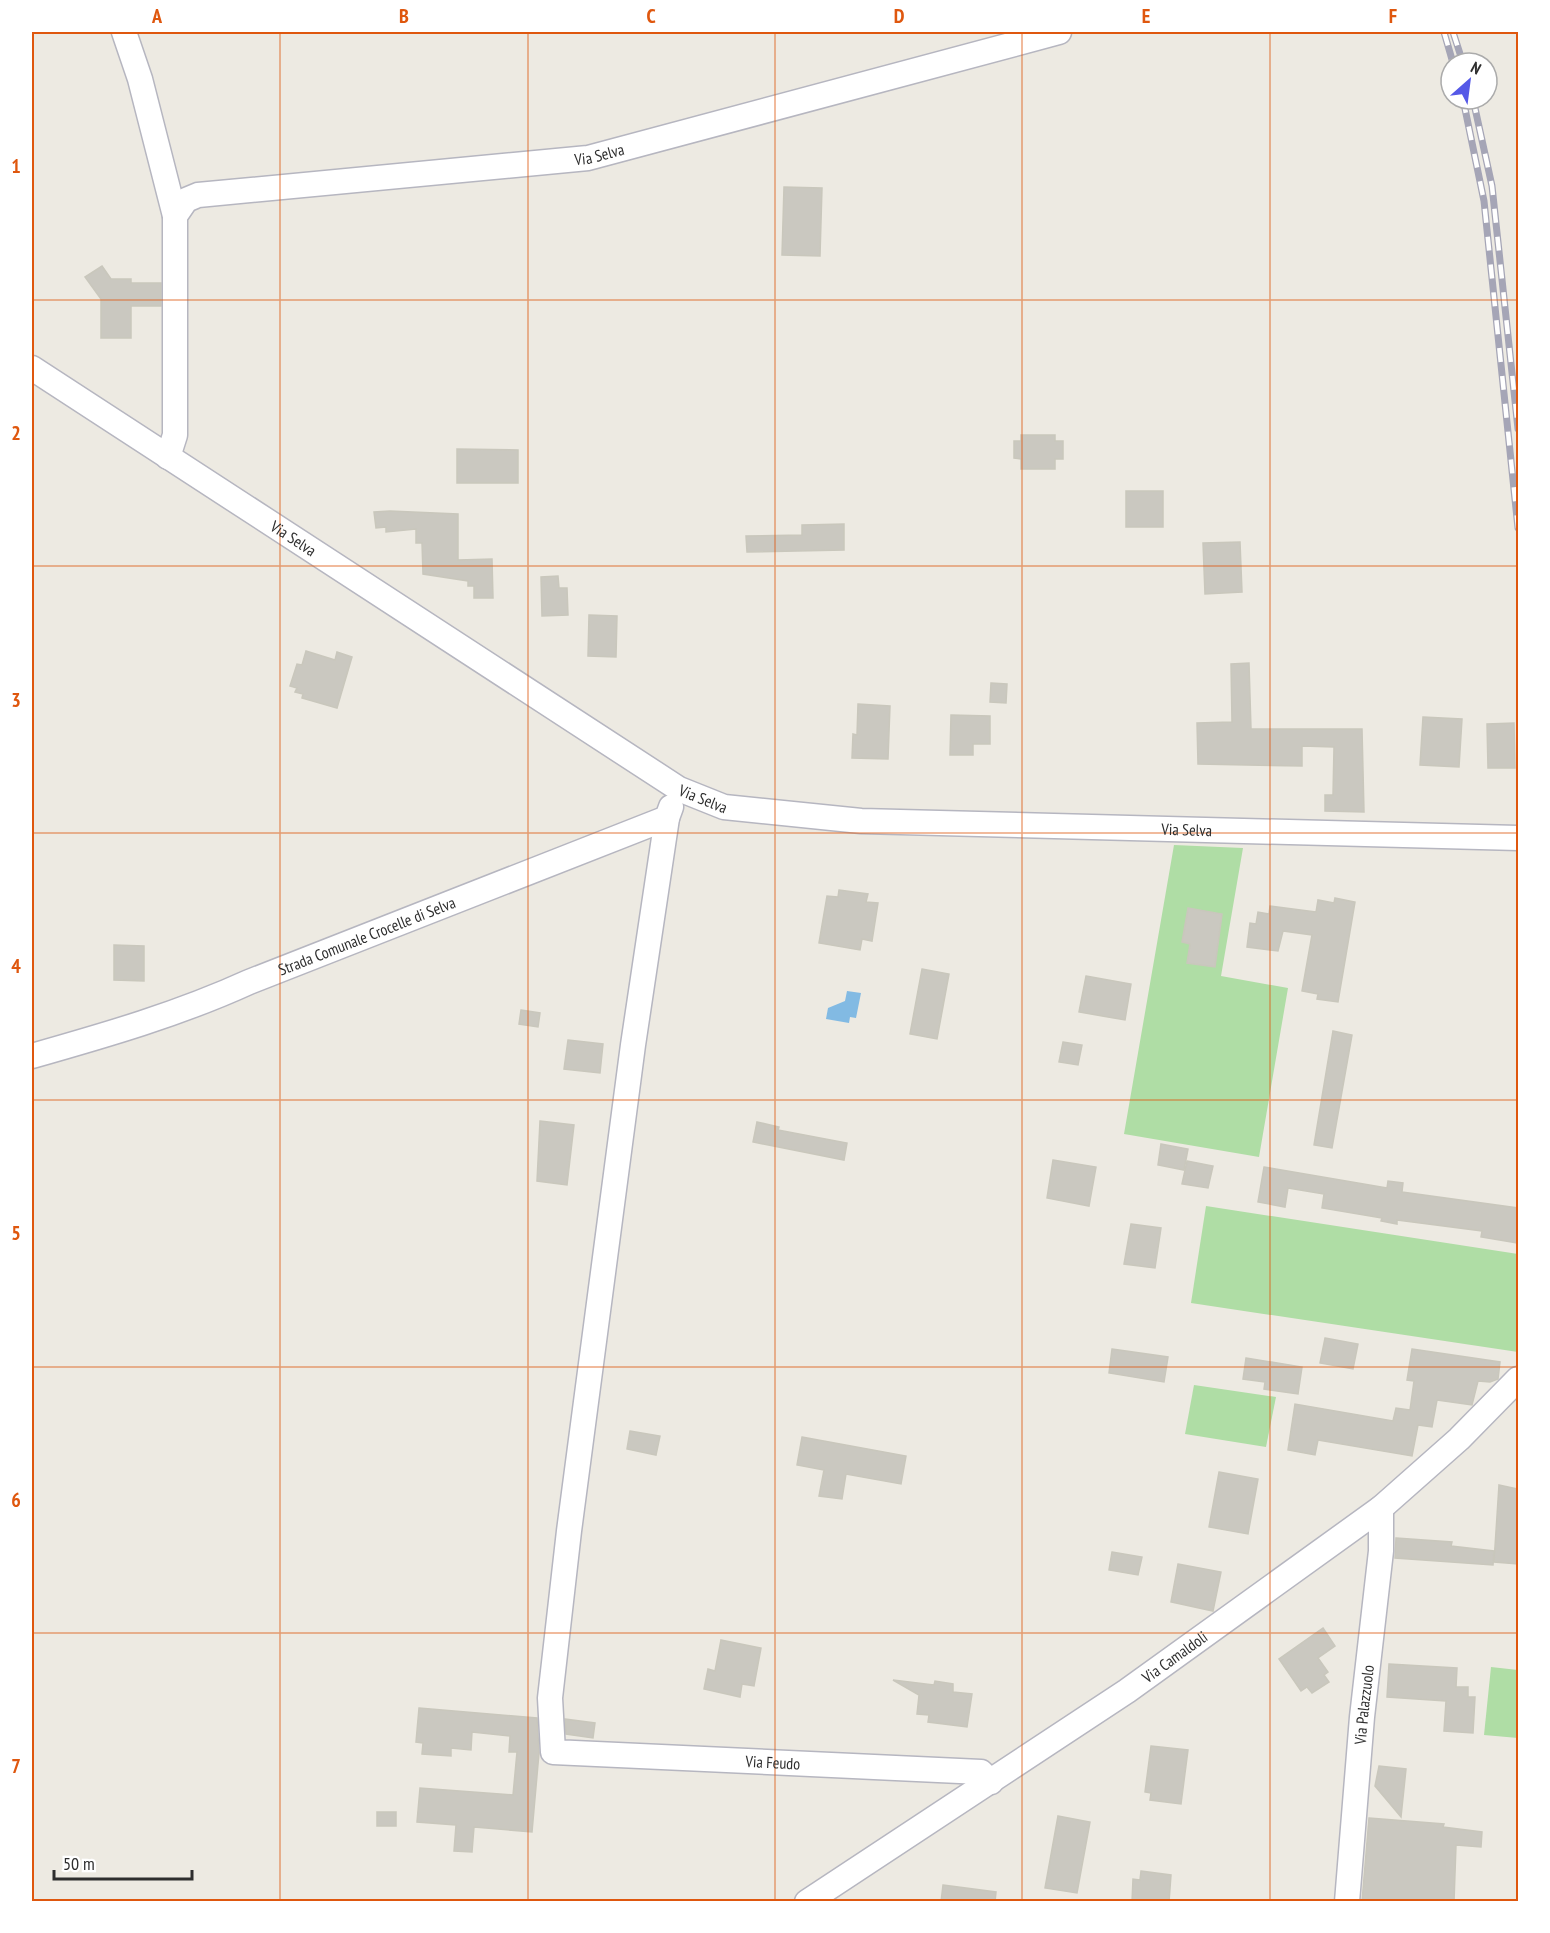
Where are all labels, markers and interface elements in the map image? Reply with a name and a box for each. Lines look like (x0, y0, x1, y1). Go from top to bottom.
text: A (151, 3, 163, 29)
text: B (399, 3, 409, 29)
text: C (646, 3, 656, 29)
text: D (894, 3, 905, 29)
text: E (1142, 3, 1150, 29)
text: F (1389, 3, 1397, 29)
north arrow (1439, 51, 1499, 111)
text: N (1468, 57, 1485, 79)
street label: Via Selva (573, 139, 626, 169)
text: 1 (11, 153, 21, 179)
text: 2 (11, 420, 21, 446)
street label: Via Selva (266, 515, 320, 560)
text: 3 (11, 687, 21, 713)
street label: Via Selva (675, 780, 730, 817)
street label: Via Selva (1160, 819, 1212, 840)
street label: Strada Comunale Crocelle di Selva (275, 892, 458, 980)
text: 4 (11, 953, 21, 979)
text: 5 (11, 1220, 21, 1246)
text: 6 (11, 1487, 21, 1513)
street label: Via Camaldoli (1137, 1626, 1211, 1688)
street label: Via Palazzuolo (1350, 1664, 1378, 1746)
street label: Via Feudo (744, 1751, 801, 1774)
text: 7 (11, 1753, 21, 1779)
scale bar (54, 1843, 192, 1881)
text: 50 m (63, 1852, 95, 1875)

